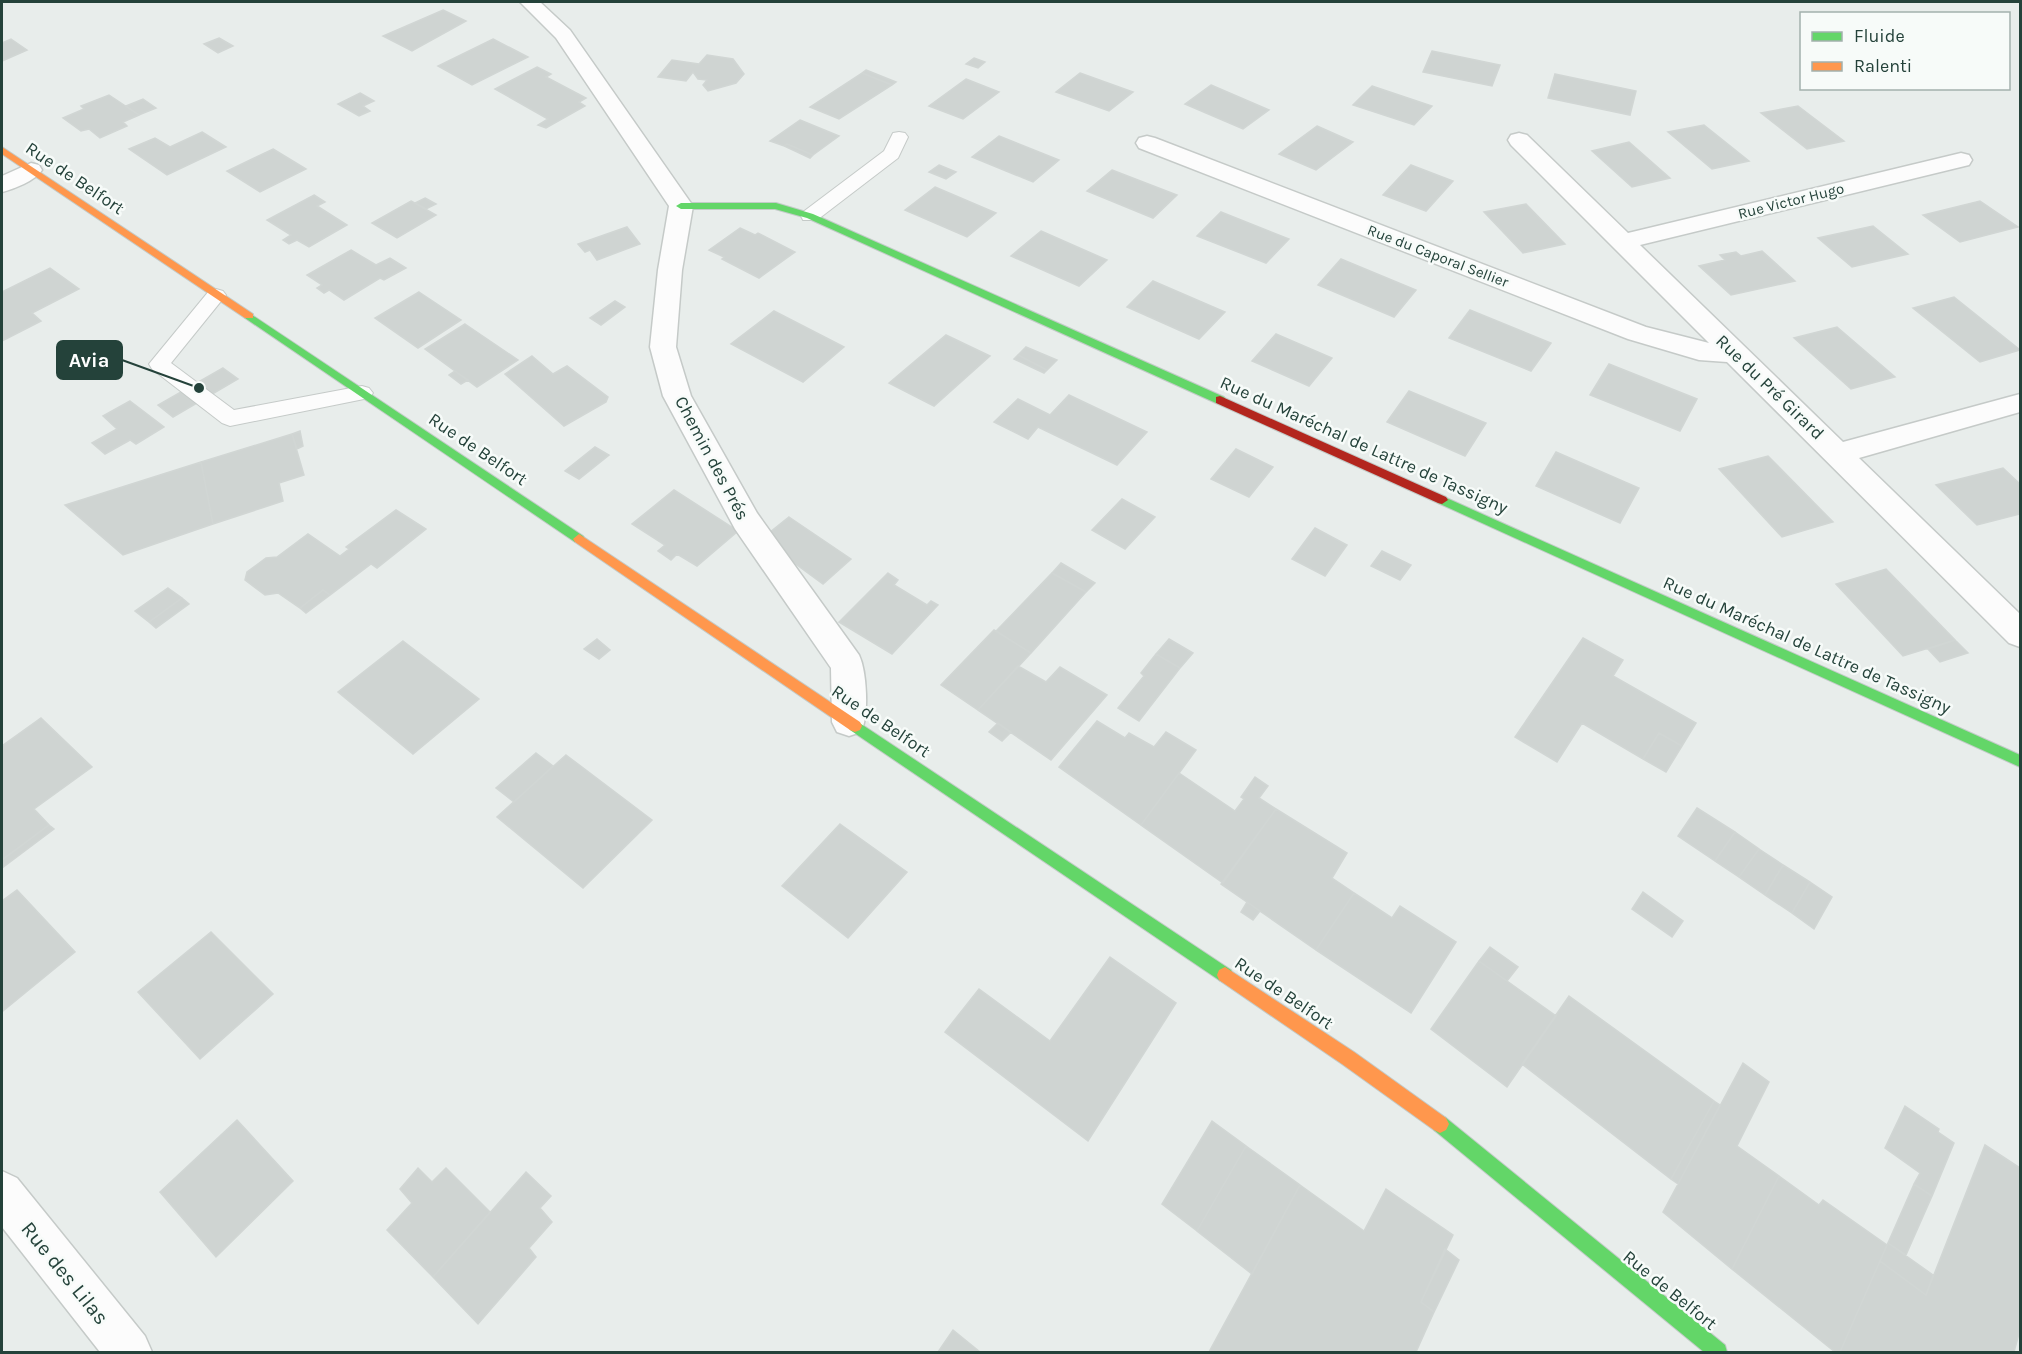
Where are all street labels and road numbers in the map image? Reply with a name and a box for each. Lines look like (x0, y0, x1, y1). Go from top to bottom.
street label: Rue de Belfort (21, 137, 129, 219)
street label: Rue Victor Hugo (1736, 179, 1846, 223)
street label: Rue du Caporal Sellier (1365, 221, 1512, 291)
street label: Rue du Pré Girard (1711, 330, 1829, 444)
street label: Rue du Maréchal de Lattre de Tassigny (1217, 371, 1512, 519)
street label: Chemin des Prés (670, 392, 754, 524)
street label: Rue de Belfort (424, 408, 532, 490)
street label: Rue du Maréchal de Lattre de Tassigny (1660, 571, 1955, 719)
street label: Rue de Belfort (827, 680, 935, 762)
street label: Rue de Belfort (1230, 952, 1338, 1034)
street label: Rue des Lilas (16, 1217, 114, 1329)
street label: Rue de Belfort (1619, 1245, 1722, 1335)

